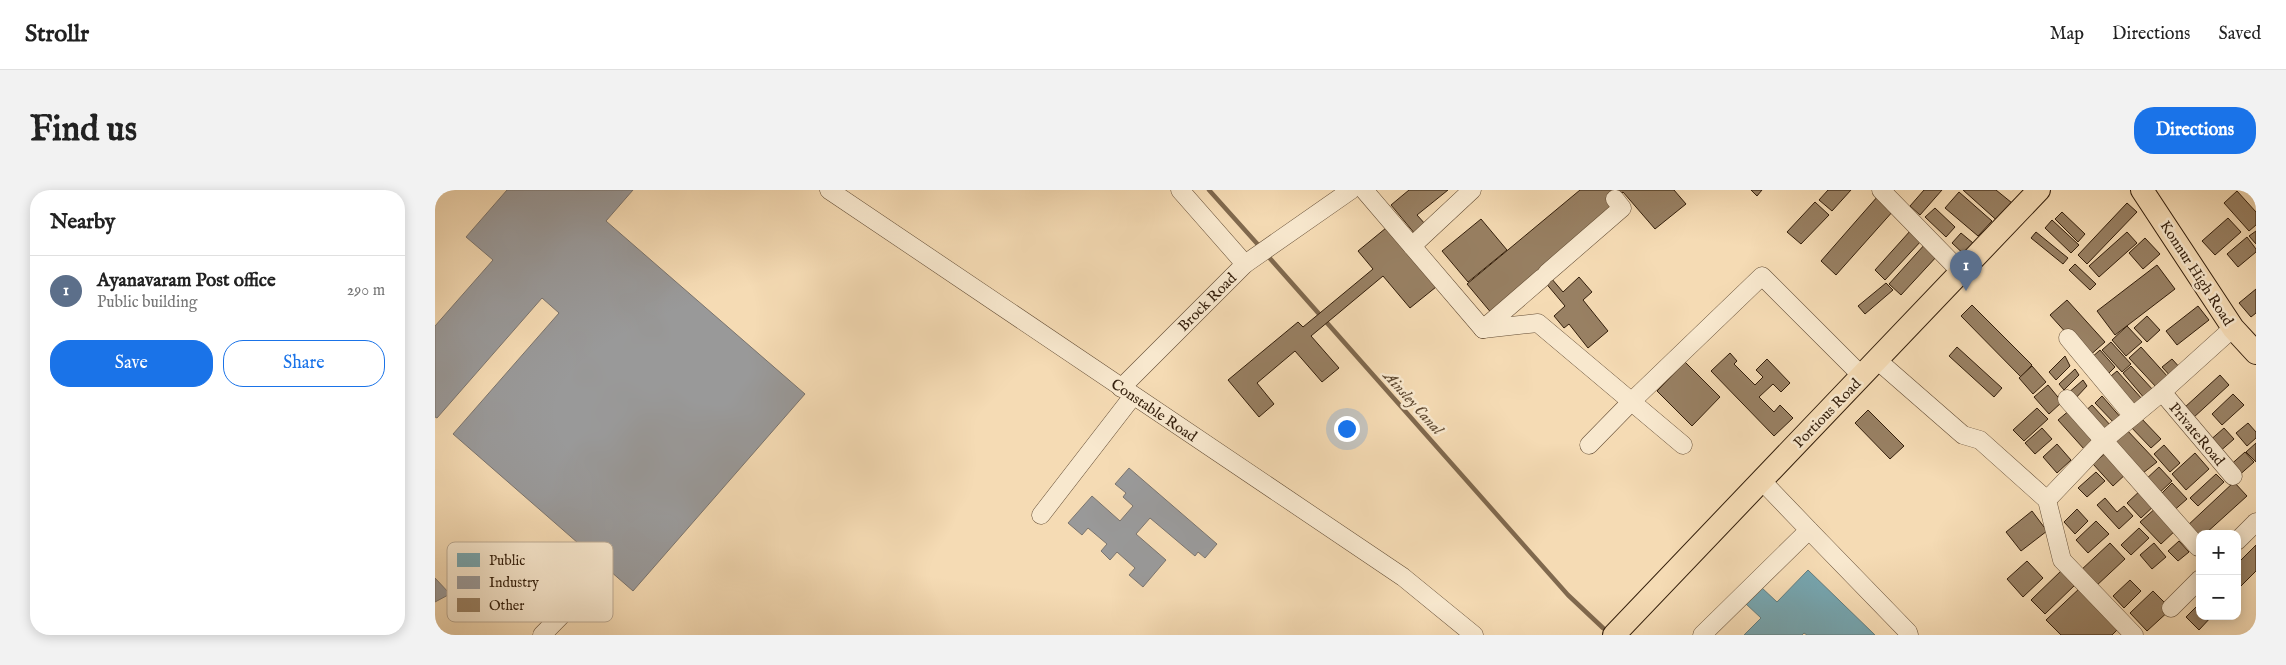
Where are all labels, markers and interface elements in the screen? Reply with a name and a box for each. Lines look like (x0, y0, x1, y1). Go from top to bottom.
text: Strollr (25, 19, 89, 50)
text: Map (2050, 23, 2084, 46)
text: Directions (2112, 23, 2190, 46)
text: Saved (2218, 23, 2261, 46)
button: Directions (2134, 107, 2256, 154)
text: Find us (30, 108, 137, 153)
text: Nearby (50, 209, 115, 236)
street label: Konnur High Road (2156, 217, 2238, 330)
pin: 1 (1950, 250, 1982, 291)
street label: Brock Road (1174, 268, 1241, 336)
text: Ayanavaram Post office (97, 269, 276, 293)
text: 1 (63, 281, 69, 301)
text: 290 m (347, 281, 385, 301)
text: Public building (97, 293, 197, 313)
button: Save (50, 340, 213, 387)
button: Share (223, 340, 385, 387)
water label: Ainsley Canal (1377, 366, 1447, 441)
street label: Portious Road (1790, 374, 1866, 452)
street label: Constable Road (1107, 375, 1201, 447)
street label: PrivateRoad (2165, 399, 2229, 471)
your location (1334, 416, 1360, 442)
map controls (2196, 530, 2241, 620)
button: + (2196, 530, 2241, 575)
legend (447, 542, 613, 622)
text: Public (489, 552, 525, 570)
text: Industry (489, 574, 539, 592)
button: − (2196, 575, 2241, 620)
text: Other (489, 597, 524, 615)

